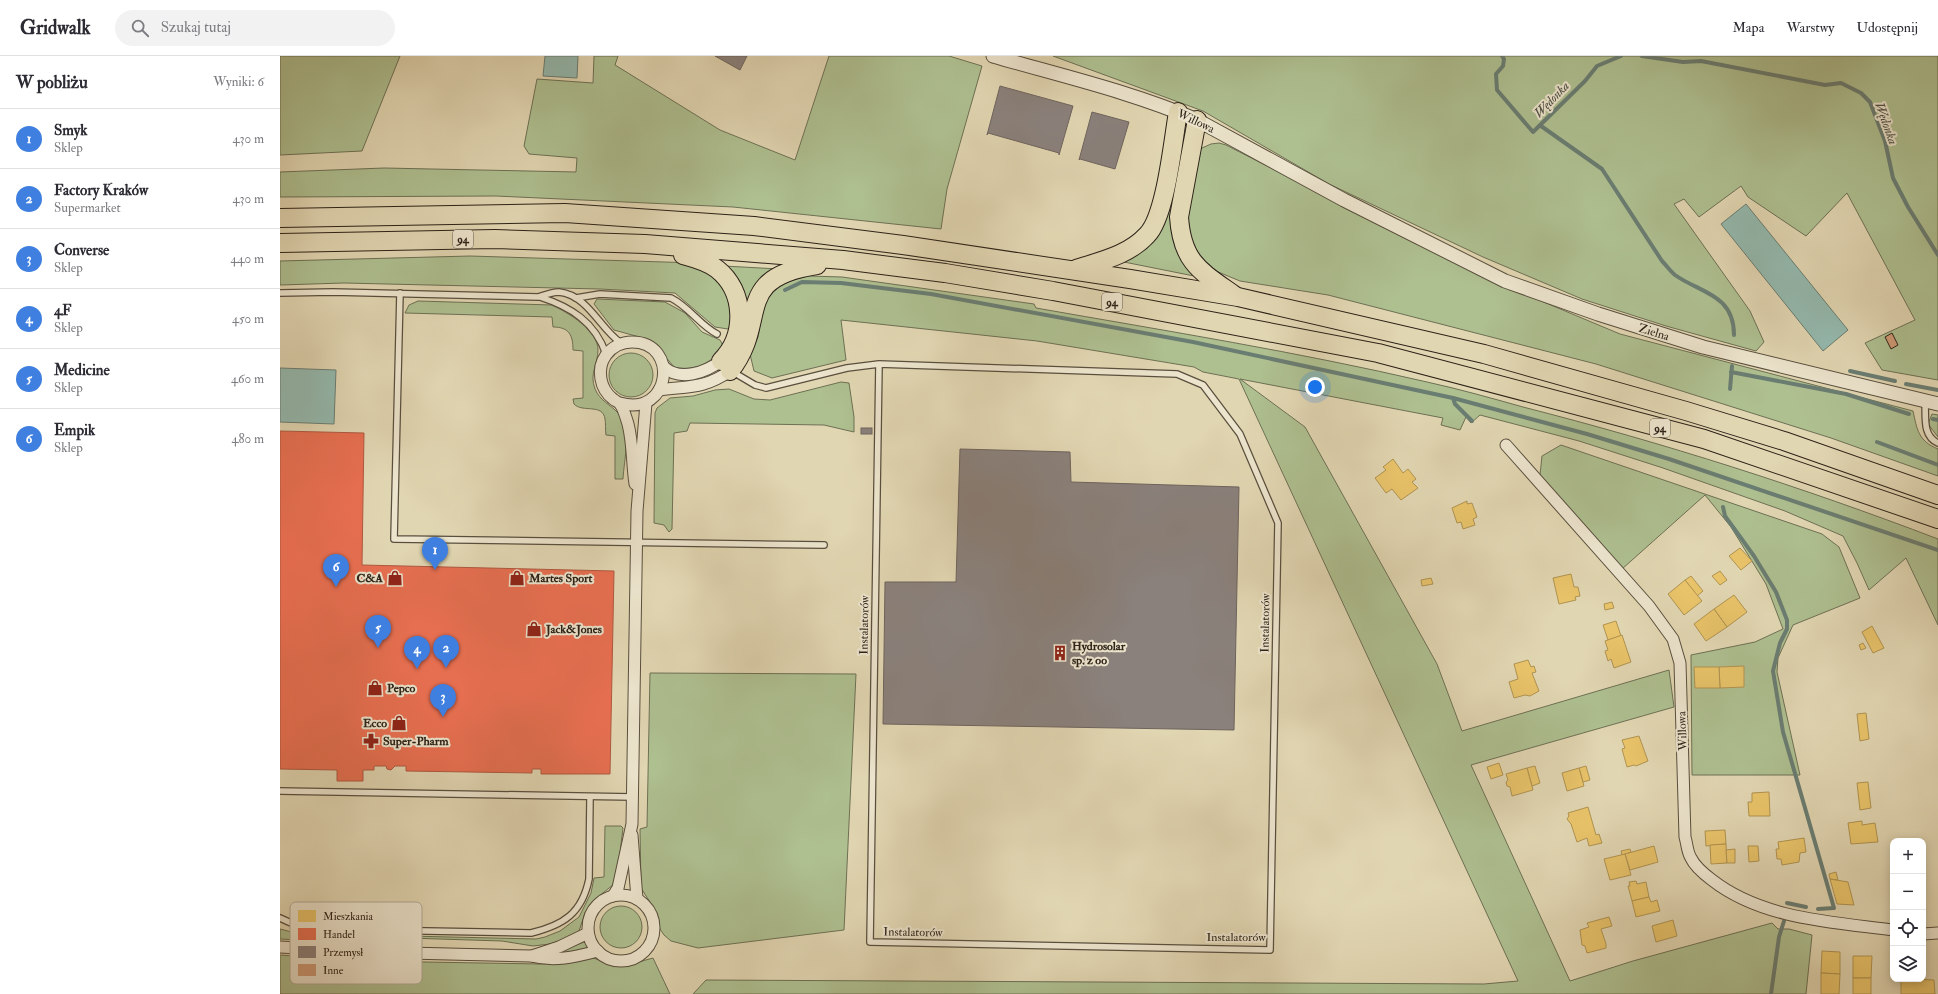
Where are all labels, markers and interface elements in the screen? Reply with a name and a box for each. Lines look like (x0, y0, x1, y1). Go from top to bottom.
search box (115, 10, 395, 46)
text: Gridwalk (20, 16, 91, 40)
icon: search (129, 17, 151, 39)
text: Szukaj tutaj (161, 18, 231, 37)
text: Mapa (1732, 19, 1764, 36)
text: Warstwy (1786, 19, 1835, 36)
text: Udostępnij (1857, 19, 1918, 36)
text: W pobliżu (16, 72, 88, 93)
text: Wyniki: 6 (213, 74, 264, 90)
water label: Wędonka (1531, 78, 1573, 121)
water label: Wędonka (1871, 100, 1901, 147)
street label: Willowa (1174, 106, 1218, 137)
text: Smyk (54, 121, 88, 140)
text: 1 (27, 131, 31, 147)
text: 430 m (233, 131, 264, 147)
text: Sklep (54, 140, 83, 156)
text: Factory Kraków (54, 181, 148, 200)
text: 2 (26, 191, 32, 207)
text: 430 m (233, 191, 264, 207)
text: Supermarket (54, 200, 121, 216)
road number: 94 (453, 230, 473, 248)
text: Converse (54, 241, 109, 260)
text: 3 (27, 251, 32, 267)
text: 440 m (230, 251, 264, 267)
text: Sklep (54, 260, 83, 276)
road number: 94 (1102, 293, 1122, 311)
text: 4F (54, 301, 72, 320)
text: 4 (25, 311, 33, 327)
text: 450 m (232, 311, 264, 327)
text: Sklep (54, 320, 83, 336)
street label: Zielna (1637, 321, 1672, 345)
text: Medicine (54, 361, 110, 380)
text: 5 (26, 371, 32, 387)
text: 460 m (231, 371, 264, 387)
your location (1305, 377, 1325, 397)
text: Sklep (54, 380, 83, 396)
road number: 94 (1650, 419, 1670, 437)
text: Empik (54, 421, 95, 440)
text: 6 (26, 431, 32, 447)
text: 480 m (231, 431, 264, 447)
text: Sklep (54, 440, 83, 456)
pin: 1 (422, 537, 448, 570)
pin: 6 (323, 554, 349, 587)
shop icon: C&A (386, 569, 404, 587)
shop icon: Martes Sport (508, 569, 526, 587)
place label: C&A (357, 571, 383, 586)
place label: Martes Sport (528, 571, 592, 586)
street label: Instalatorów (1257, 593, 1274, 653)
street label: Instalatorów (856, 595, 873, 655)
pin: 5 (365, 615, 391, 648)
shop icon: Jack&Jones (525, 620, 543, 638)
place label: Jack&Jones (545, 622, 602, 637)
pin: 2 (433, 635, 459, 668)
pin: 4 (404, 636, 430, 669)
place label: Hydrosolar sp. z oo (1072, 639, 1126, 668)
building icon: Hydrosolar sp. z oo (1051, 644, 1069, 662)
shop icon: Pepco (366, 679, 384, 697)
place label: Pepco (387, 681, 416, 696)
pin: 3 (430, 684, 456, 717)
street label: Willowa (1674, 710, 1691, 752)
shop icon: Ecco (390, 714, 408, 732)
place label: Ecco (363, 716, 387, 731)
pharmacy icon: Super-Pharm (362, 732, 380, 750)
place label: Super-Pharm (383, 734, 449, 749)
map controls (1890, 838, 1926, 982)
button: + (1890, 838, 1926, 874)
button: − (1890, 874, 1926, 910)
legend (290, 902, 422, 984)
text: Mieszkania (323, 910, 373, 923)
button: locate (1890, 910, 1926, 946)
street label: Instalatorów (883, 924, 943, 941)
text: Handel (323, 928, 355, 941)
street label: Instalatorów (1206, 930, 1266, 945)
text: Przemysł (323, 946, 363, 960)
button: layers (1890, 946, 1926, 982)
text: Inne (323, 964, 344, 977)

